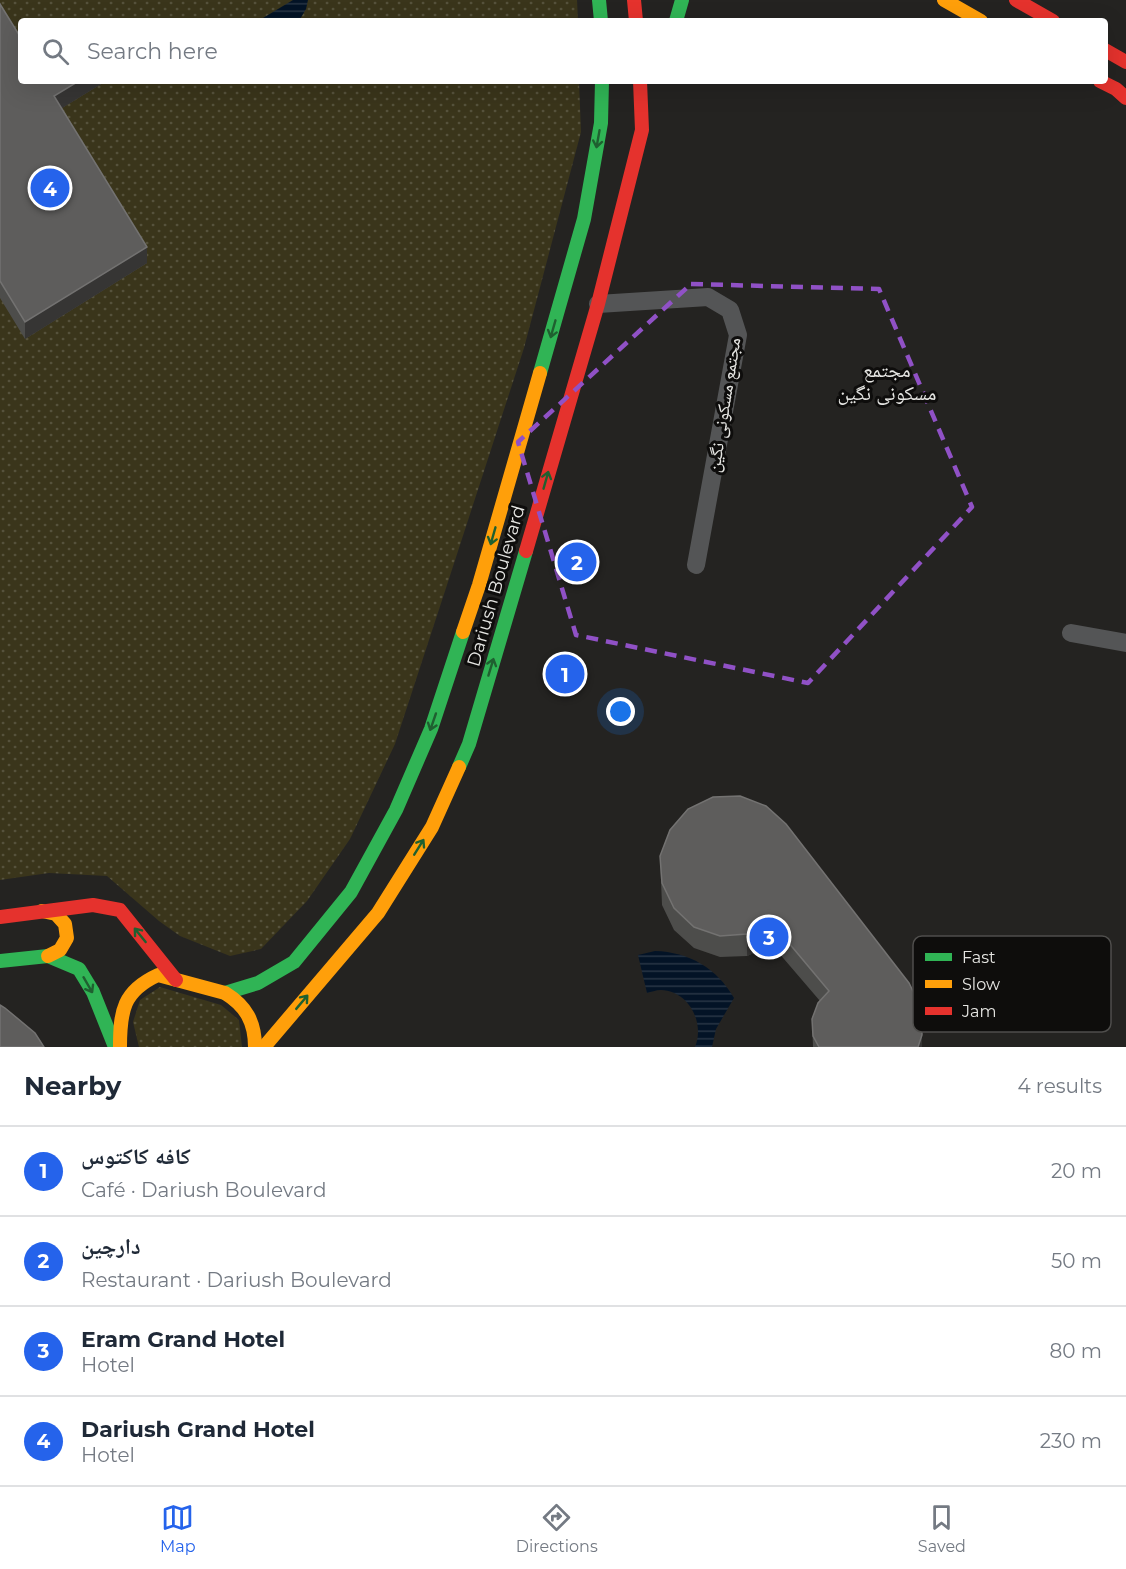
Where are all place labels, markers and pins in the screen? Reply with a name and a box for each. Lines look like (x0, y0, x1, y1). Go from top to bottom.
pin: 4 (31, 166, 70, 210)
pin: 2 (558, 540, 596, 584)
pin: 1 (546, 652, 584, 696)
pin: 3 (750, 914, 788, 960)

